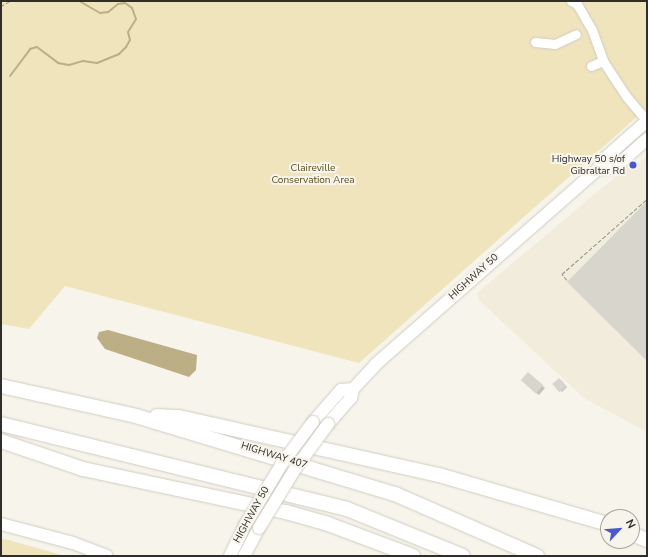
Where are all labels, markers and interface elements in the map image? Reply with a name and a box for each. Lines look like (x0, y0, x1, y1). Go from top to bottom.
place label: Highway 50 s/of Gibraltar Rd (552, 153, 625, 176)
marker: Highway 50 s/of Gibraltar Rd (628, 160, 638, 170)
park label: Claireville Conservation Area (271, 162, 355, 186)
street label: HIGHWAY 50 (447, 252, 501, 302)
street label: HIGHWAY 407 (239, 440, 309, 472)
street label: HIGHWAY 50 (232, 485, 272, 545)
north arrow (600, 509, 640, 549)
text: N (622, 517, 639, 531)

